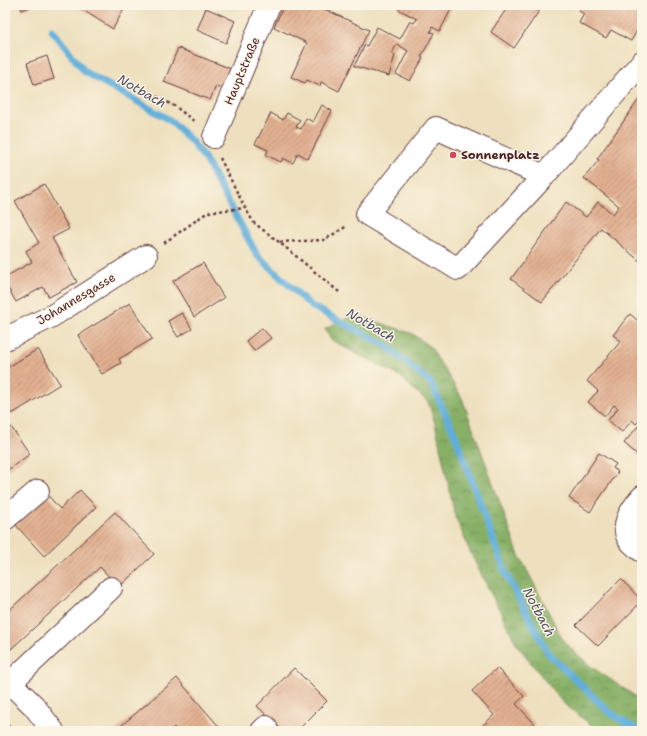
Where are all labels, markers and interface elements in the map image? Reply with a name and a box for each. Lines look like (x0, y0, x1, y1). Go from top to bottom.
street label: Hauptstraße (220, 34, 264, 108)
water label: Notbach (115, 70, 169, 112)
place label: Sonnenplatz (461, 147, 540, 163)
marker: Sonnenplatz (448, 150, 458, 160)
street label: Johannesgasse (34, 269, 118, 329)
water label: Notbach (344, 304, 398, 346)
water label: Notbach (519, 584, 559, 640)

